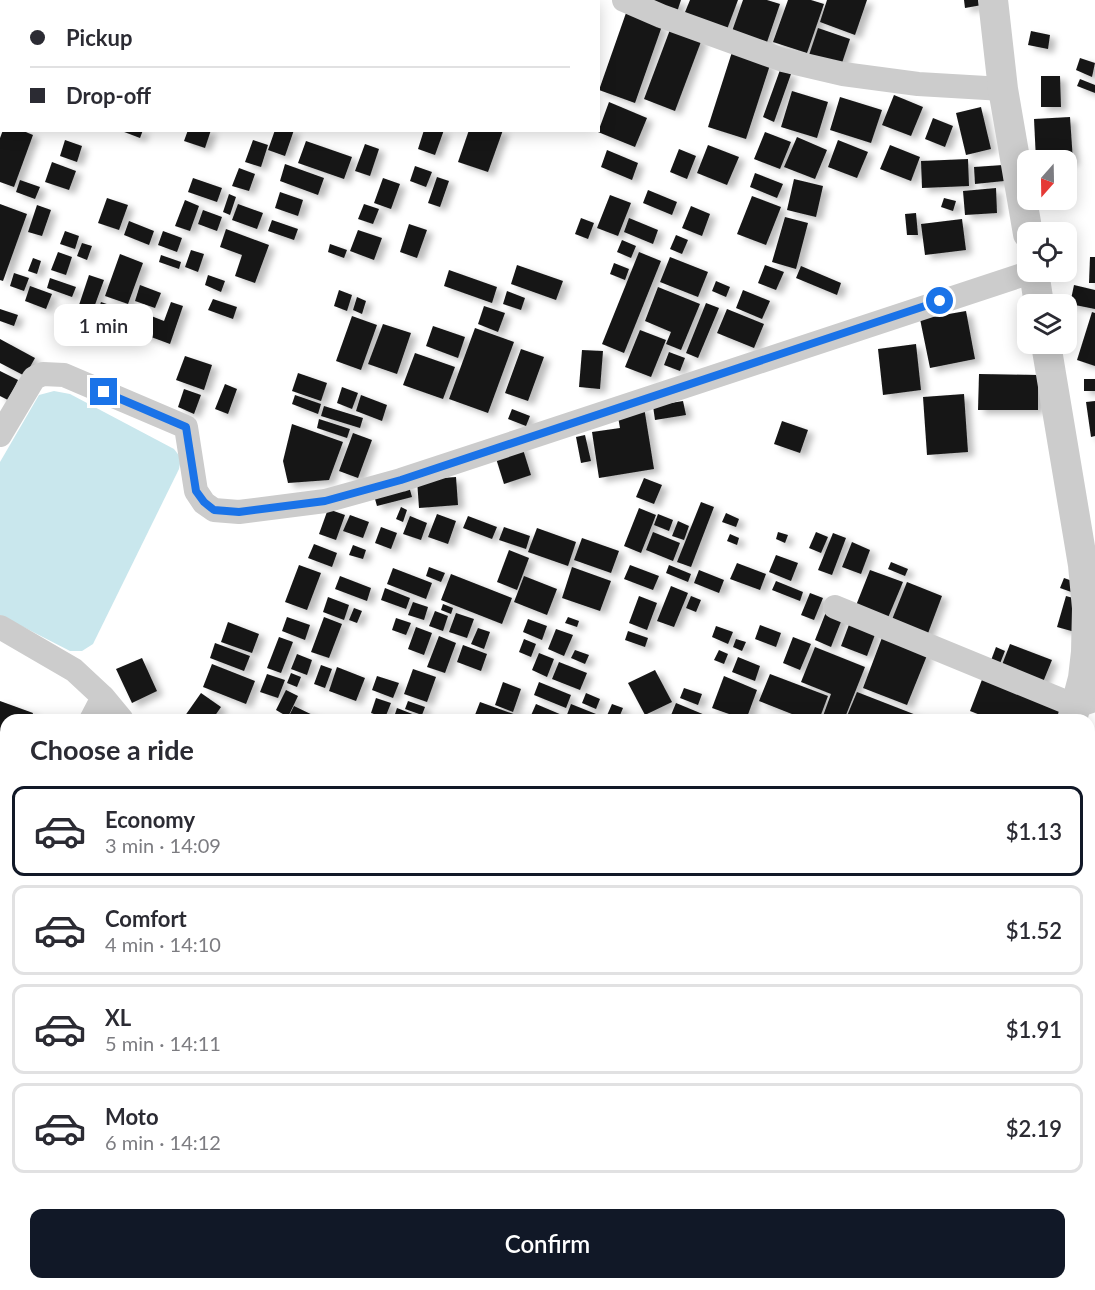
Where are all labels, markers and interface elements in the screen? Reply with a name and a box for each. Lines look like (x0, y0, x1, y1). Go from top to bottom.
text: Pickup (66, 24, 132, 51)
text: Drop-off (66, 82, 151, 109)
north arrow (1017, 150, 1077, 210)
map controls (1017, 150, 1077, 354)
button: locate (1017, 222, 1077, 282)
route start (926, 287, 953, 314)
button: layers (1017, 294, 1077, 354)
callout: 1 min (54, 305, 154, 347)
text: 1 min (79, 313, 128, 337)
route end (90, 378, 117, 405)
text: Choose a ride (30, 733, 194, 766)
icon: car (33, 804, 87, 858)
text: Economy (105, 806, 195, 833)
text: $1.13 (1006, 818, 1062, 845)
text: 3 min · 14:09 (105, 833, 221, 857)
icon: car (33, 903, 87, 957)
text: Comfort (105, 905, 187, 932)
text: $1.52 (1006, 917, 1062, 944)
text: 4 min · 14:10 (105, 932, 221, 956)
icon: car (33, 1002, 87, 1056)
text: XL (105, 1004, 131, 1031)
text: $1.91 (1006, 1016, 1062, 1043)
text: 5 min · 14:11 (105, 1031, 221, 1055)
icon: car (33, 1101, 87, 1155)
text: Moto (105, 1103, 159, 1130)
text: $2.19 (1006, 1115, 1062, 1142)
text: 6 min · 14:12 (105, 1130, 221, 1154)
button: Confirm (30, 1209, 1065, 1278)

